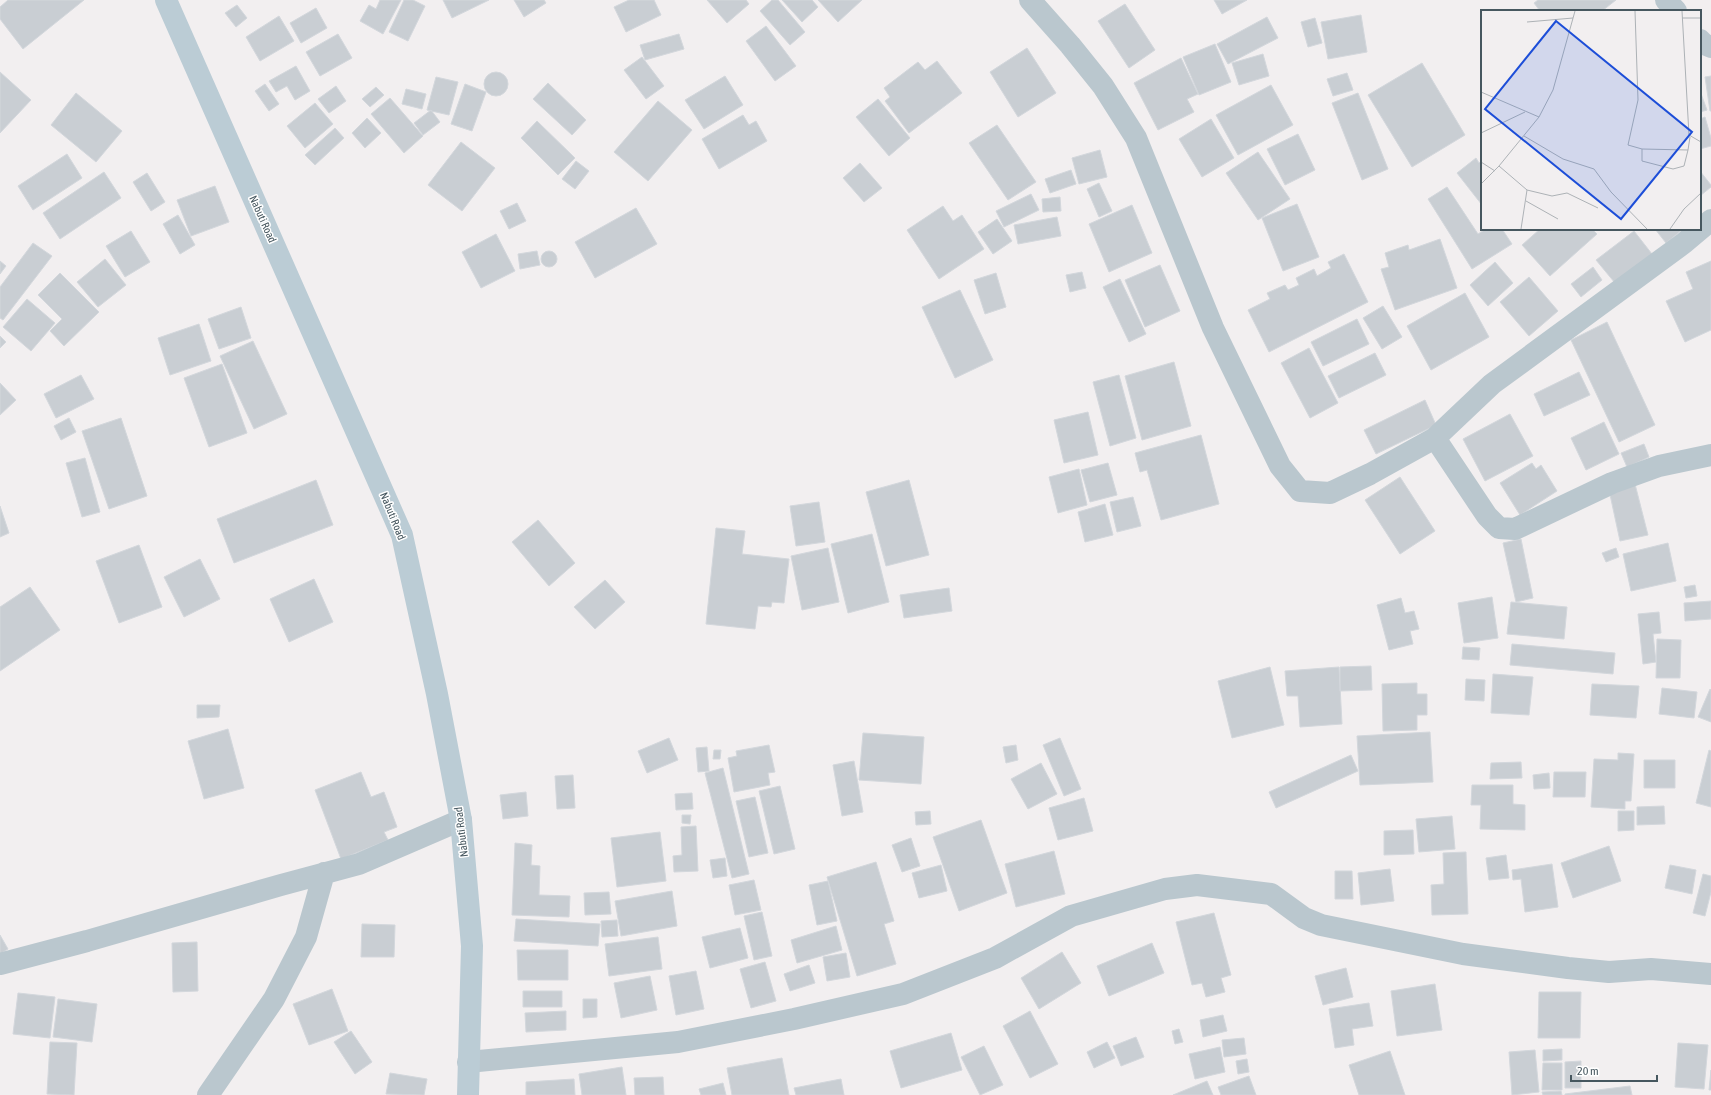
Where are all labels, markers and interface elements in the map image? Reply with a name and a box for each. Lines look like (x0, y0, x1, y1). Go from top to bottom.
inset map (1481, 10, 1701, 230)
street label: Nabuti Road (247, 194, 279, 244)
street label: Nabuti Road (378, 490, 408, 542)
street label: Nabuti Road (452, 806, 470, 858)
scale bar (1571, 1057, 1657, 1083)
text: 20 m (1577, 1064, 1599, 1078)

